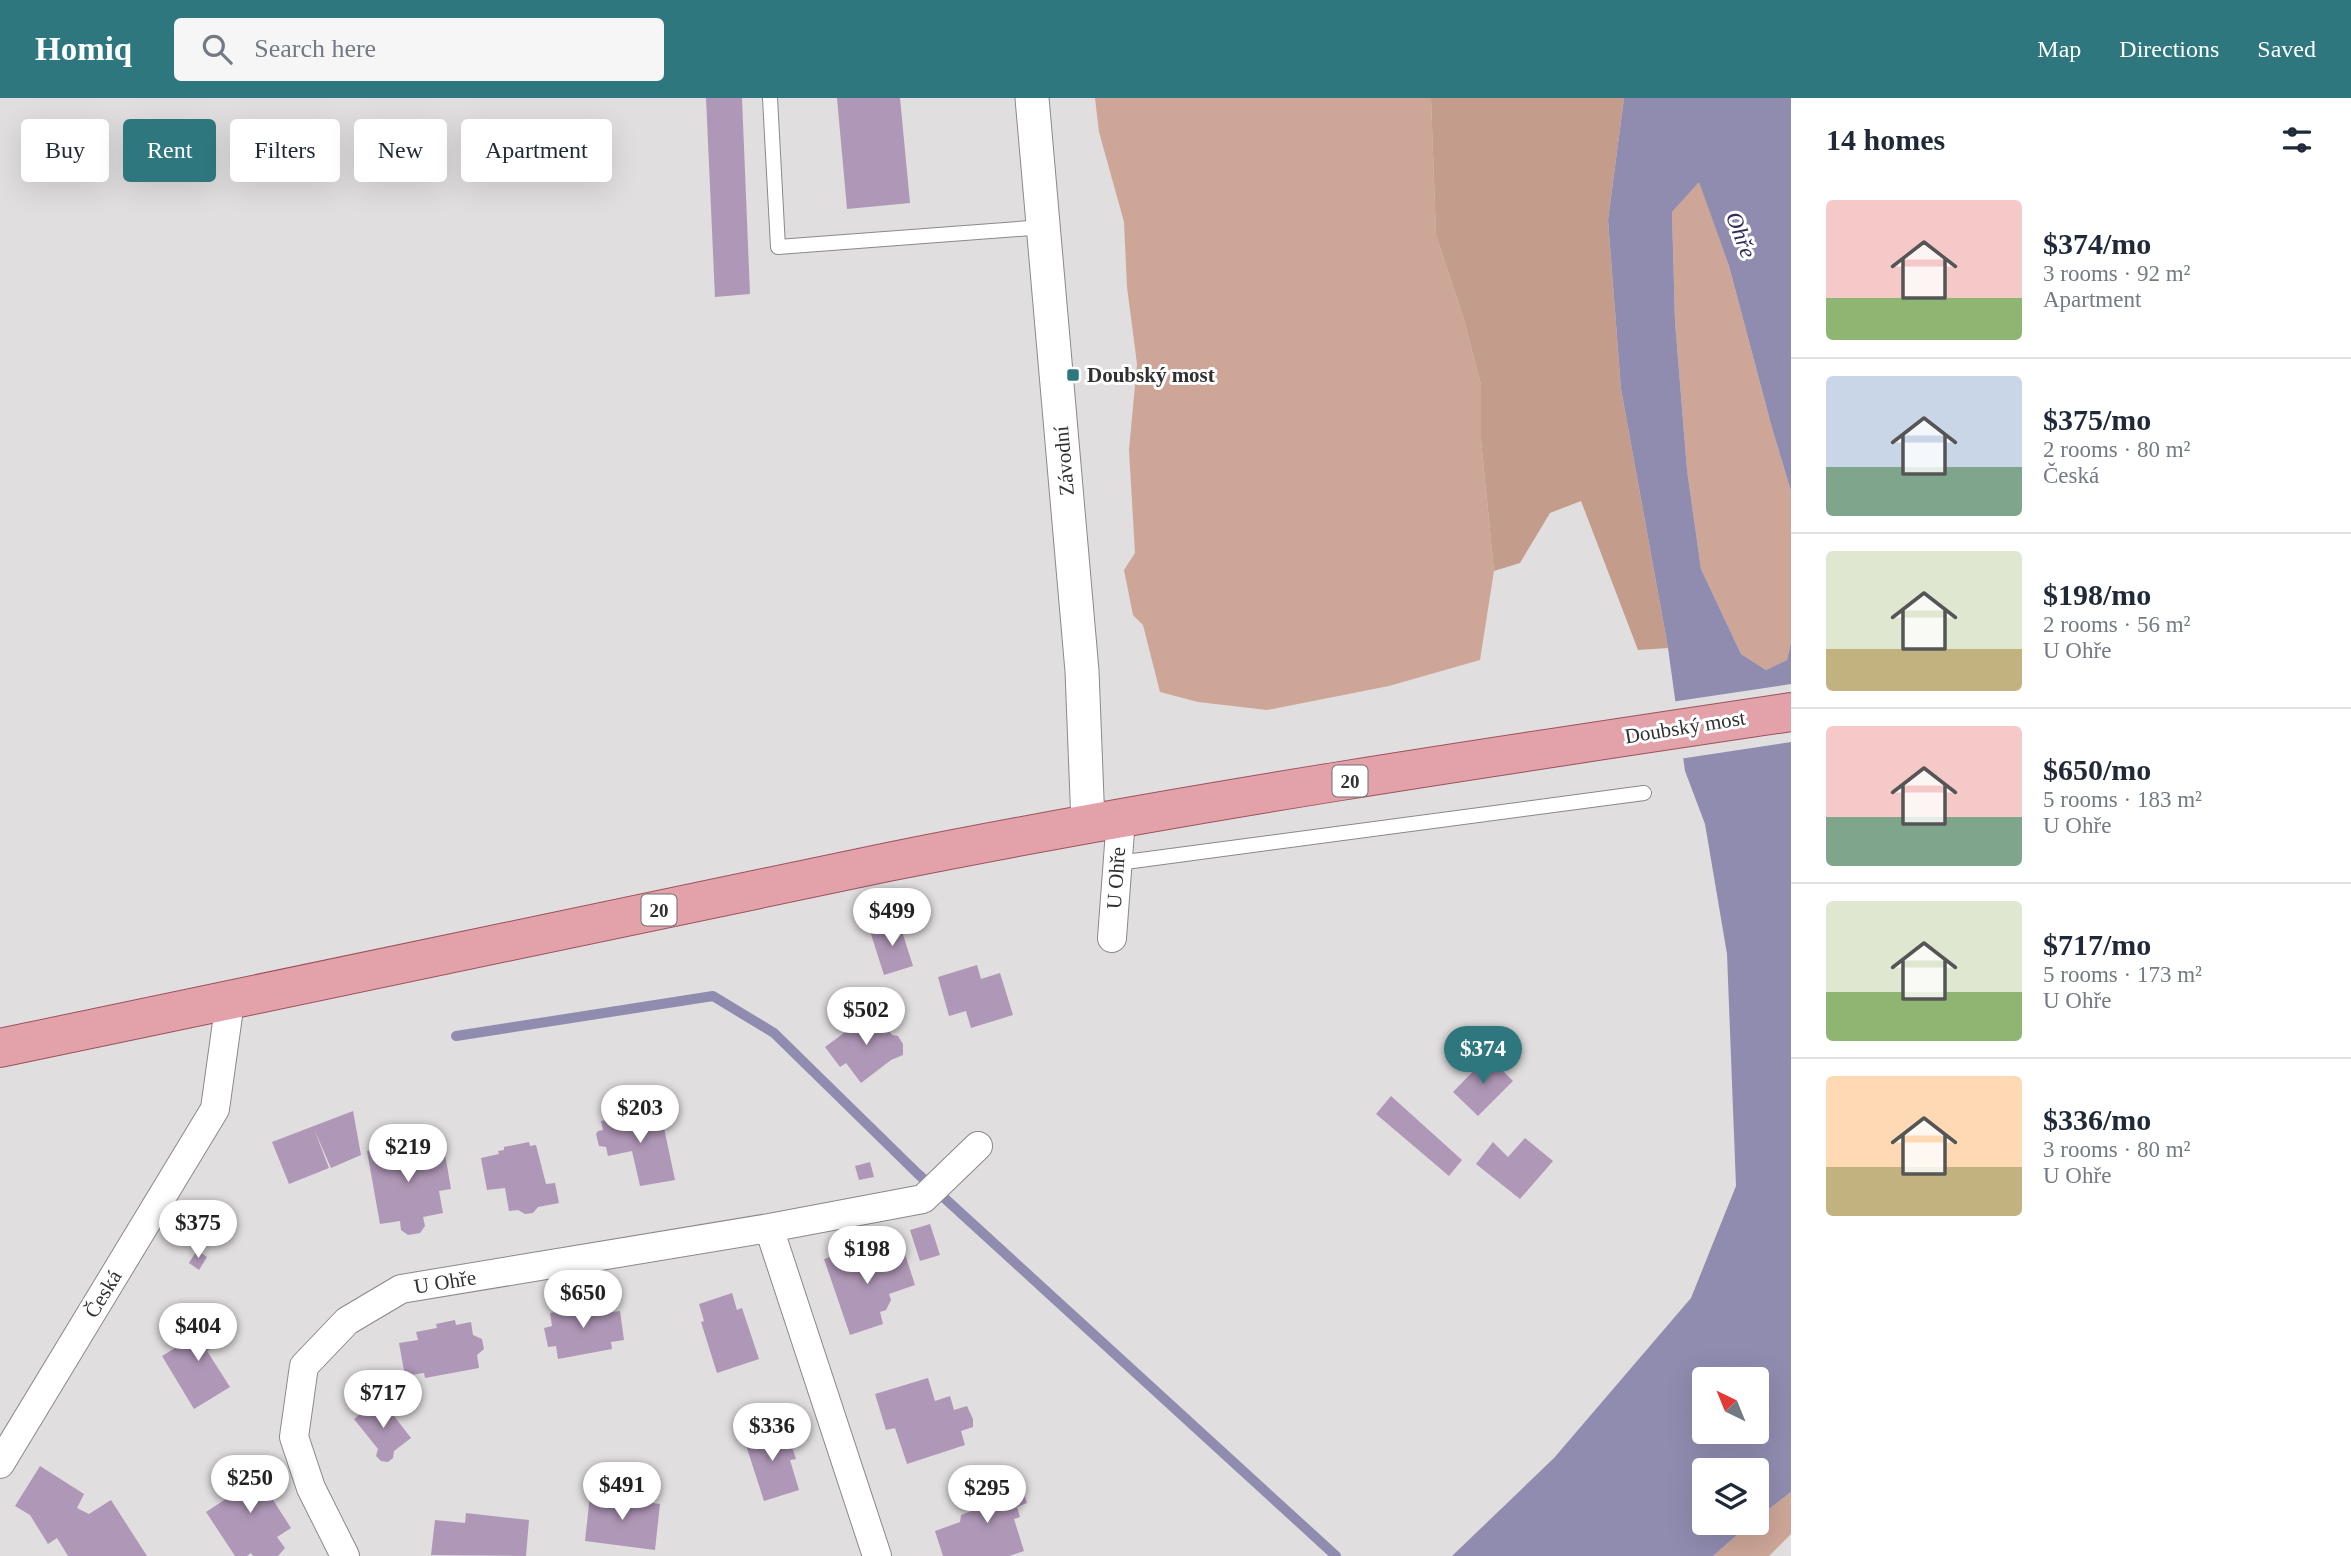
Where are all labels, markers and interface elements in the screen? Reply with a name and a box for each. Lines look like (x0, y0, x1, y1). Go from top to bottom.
search box (174, 18, 664, 81)
icon: search (198, 30, 236, 68)
text: Homiq (35, 31, 132, 67)
text: Search here (254, 34, 376, 63)
text: Map (2037, 36, 2081, 62)
text: Directions (2119, 36, 2219, 62)
text: Saved (2257, 36, 2316, 62)
chip: Buy (21, 119, 109, 182)
chip: Rent (123, 119, 216, 182)
chip: Filters (230, 119, 340, 182)
chip: New (354, 119, 447, 182)
chip: Apartment (461, 119, 612, 182)
icon: filters (2278, 121, 2316, 159)
text: 14 homes (1826, 123, 1945, 156)
water label: Ohře (1721, 208, 1761, 262)
text: $374/mo (2043, 227, 2151, 260)
icon: home (1882, 228, 1966, 312)
text: 3 rooms · 92 m² (2043, 261, 2190, 286)
text: Apartment (2043, 287, 2141, 312)
place label: Doubský most (1087, 363, 1215, 387)
marker: Doubský most (1065, 367, 1081, 383)
text: $375/mo (2043, 403, 2151, 436)
icon: home (1882, 404, 1966, 488)
street label: Závodní (1049, 425, 1079, 497)
text: 2 rooms · 80 m² (2043, 437, 2190, 462)
text: Česká (2043, 463, 2099, 488)
text: $198/mo (2043, 578, 2151, 611)
icon: home (1882, 579, 1966, 663)
text: 2 rooms · 56 m² (2043, 612, 2190, 637)
text: U Ohře (2043, 638, 2111, 663)
street label: Doubský most (1623, 706, 1747, 748)
text: $650/mo (2043, 753, 2151, 786)
icon: home (1882, 754, 1966, 838)
road number: 20 (1332, 766, 1368, 796)
text: 5 rooms · 183 m² (2043, 787, 2202, 812)
text: U Ohře (2043, 813, 2111, 838)
street label: U Ohře (1102, 846, 1130, 910)
pin: $499 (851, 888, 933, 948)
road number: 20 (642, 894, 676, 926)
text: $499 (869, 898, 915, 923)
text: $717/mo (2043, 928, 2151, 961)
icon: home (1882, 929, 1966, 1013)
text: 5 rooms · 173 m² (2043, 962, 2202, 987)
pin: $502 (825, 988, 907, 1047)
text: U Ohře (2043, 988, 2111, 1013)
text: $502 (843, 997, 889, 1022)
pin: $374 (1442, 1026, 1524, 1086)
text: $374 (1460, 1036, 1506, 1061)
pin: $203 (599, 1086, 681, 1145)
text: $203 (617, 1095, 663, 1120)
text: $336/mo (2043, 1103, 2151, 1136)
icon: home (1882, 1104, 1966, 1188)
pin: $219 (367, 1124, 449, 1184)
text: $219 (385, 1134, 431, 1159)
text: 3 rooms · 80 m² (2043, 1137, 2190, 1162)
text: U Ohře (2043, 1163, 2111, 1188)
pin: $375 (157, 1200, 239, 1260)
text: $375 (175, 1210, 221, 1235)
pin: $198 (826, 1226, 908, 1286)
text: $198 (844, 1236, 890, 1261)
street label: Česká (79, 1265, 127, 1322)
street label: U Ohře (412, 1265, 478, 1299)
pin: $650 (542, 1270, 624, 1330)
text: $650 (560, 1280, 606, 1305)
pin: $404 (157, 1304, 239, 1363)
text: $404 (175, 1313, 221, 1338)
north arrow (1692, 1367, 1769, 1444)
map controls (1692, 1367, 1769, 1535)
pin: $717 (342, 1370, 424, 1430)
text: $717 (360, 1380, 406, 1405)
pin: $336 (731, 1404, 813, 1463)
text: $336 (749, 1413, 795, 1438)
pin: $250 (209, 1456, 291, 1515)
button: layers (1692, 1458, 1769, 1535)
pin: $491 (581, 1462, 663, 1522)
text: $250 (227, 1465, 273, 1490)
pin: $295 (946, 1466, 1028, 1525)
text: $491 (599, 1472, 645, 1497)
text: $295 (964, 1475, 1010, 1500)

